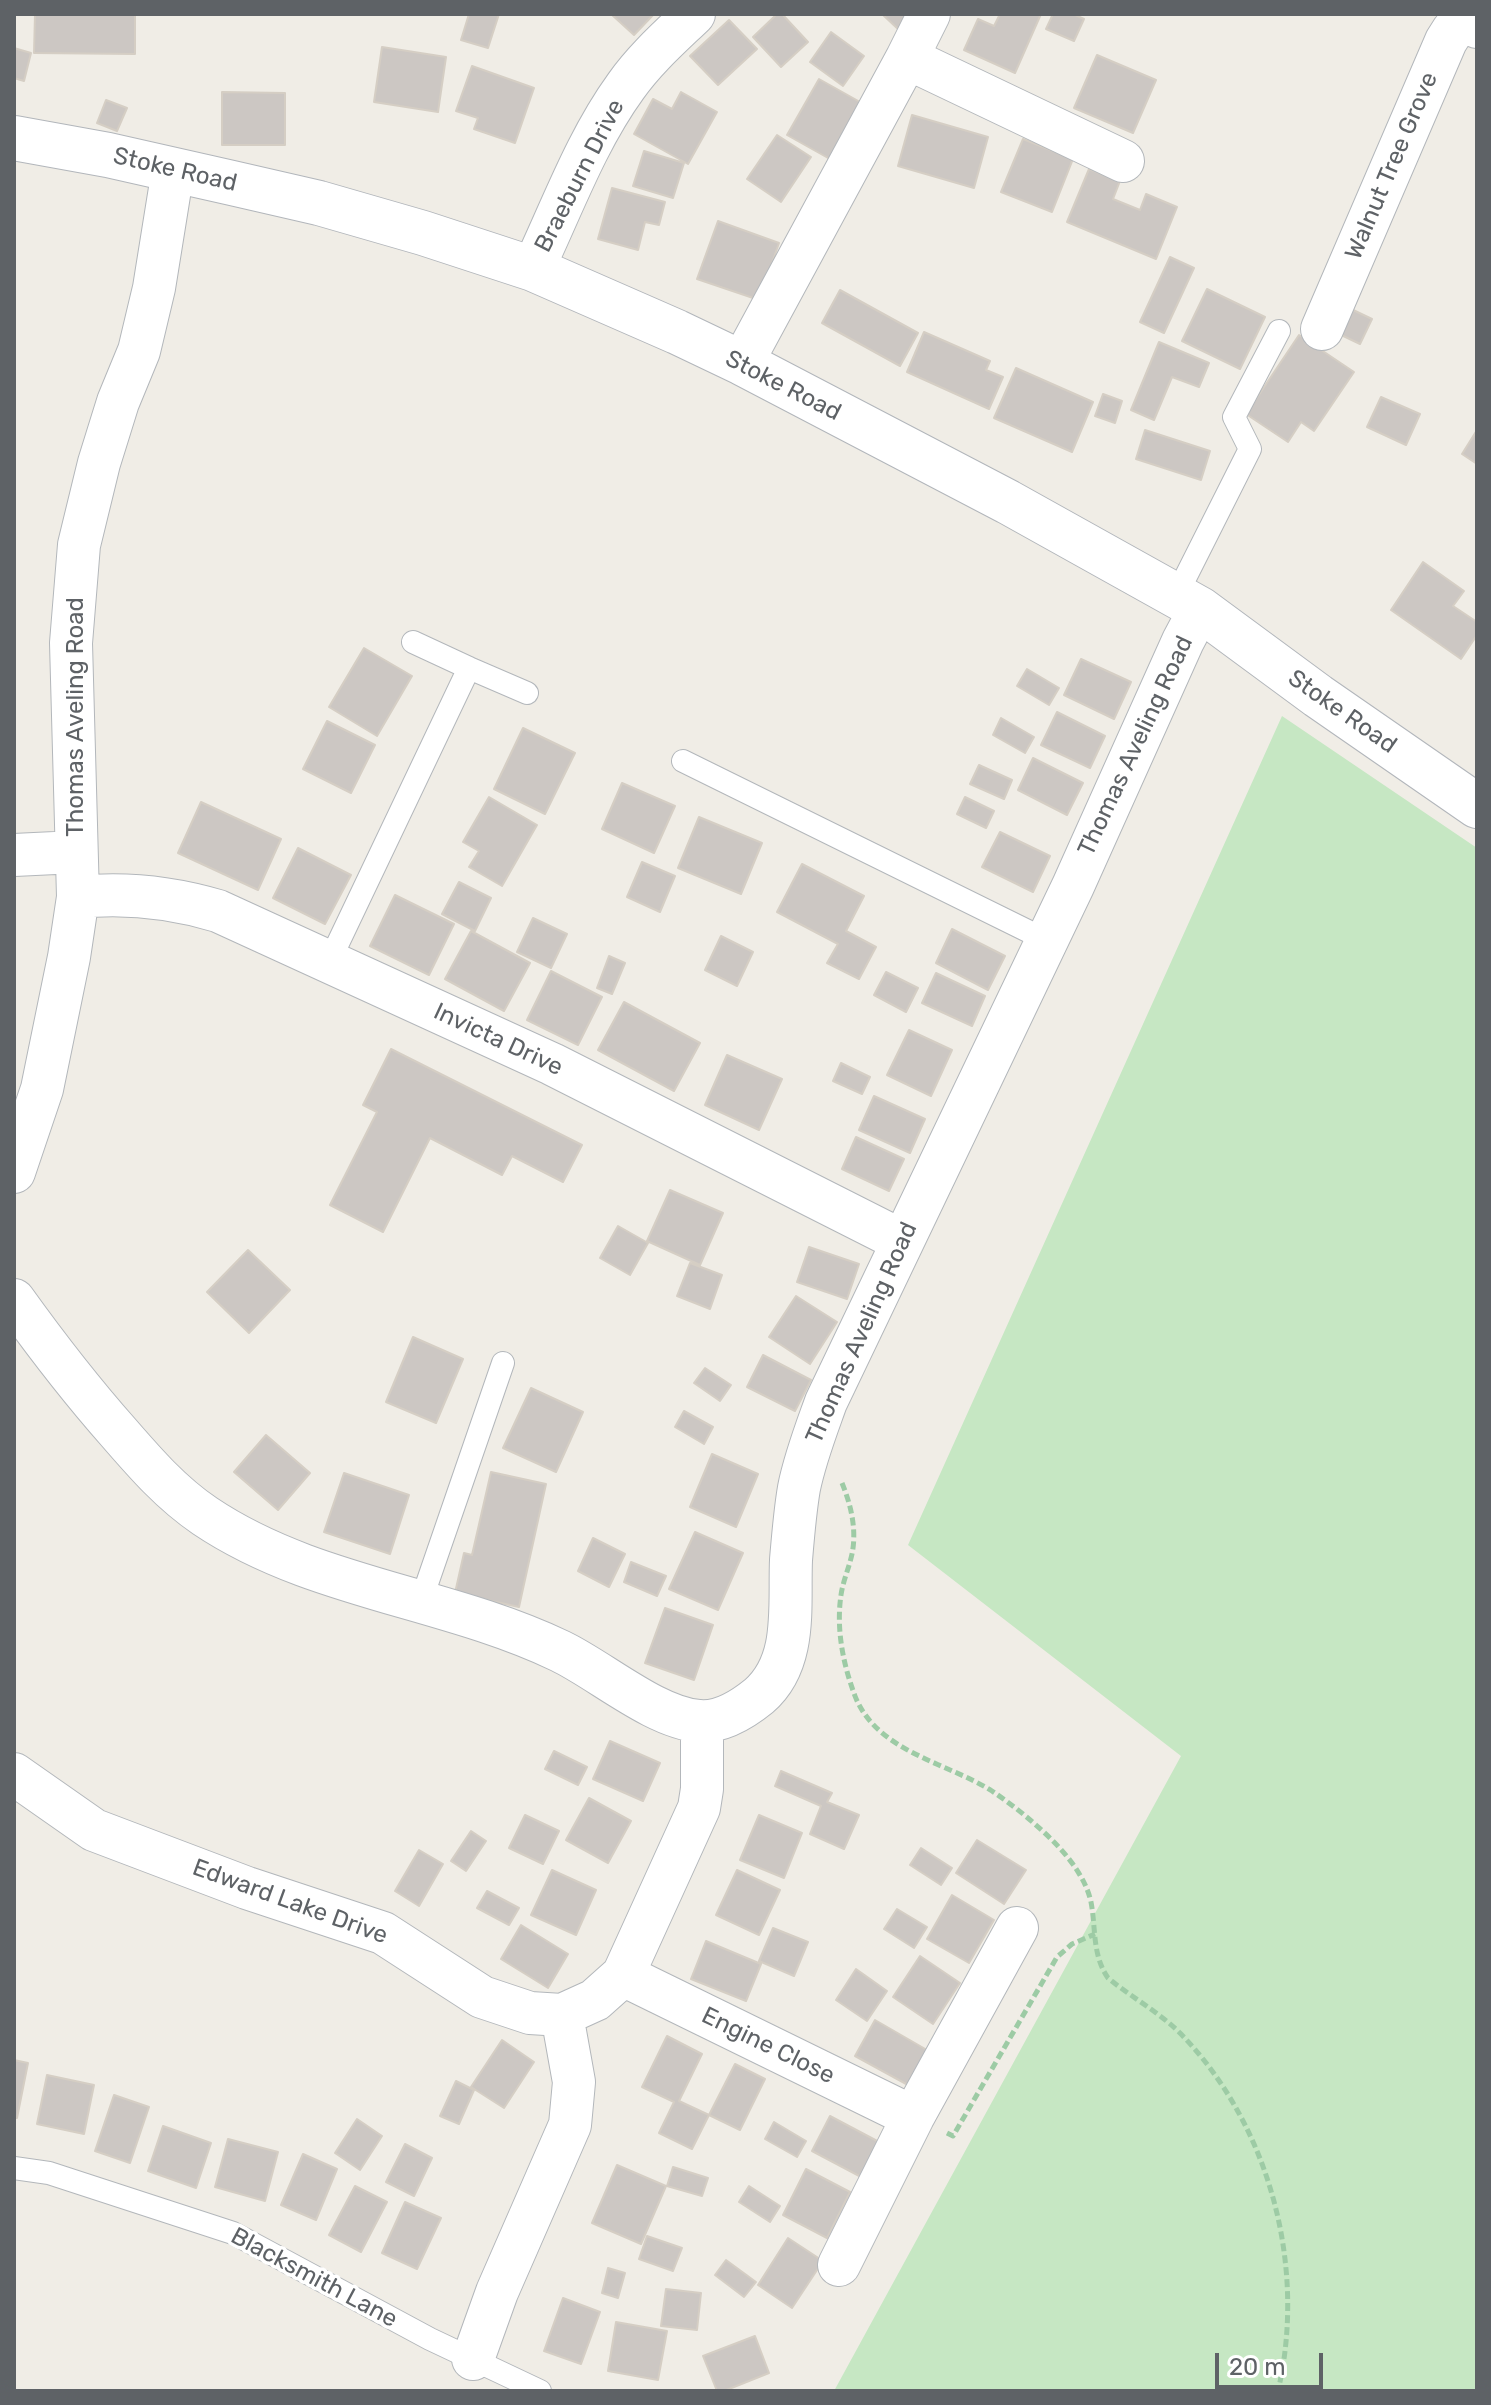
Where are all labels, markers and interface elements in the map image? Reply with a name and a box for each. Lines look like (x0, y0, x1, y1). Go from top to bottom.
street label: Walnut Tree Grove (1340, 68, 1444, 264)
street label: Braeburn Drive (529, 95, 631, 257)
street label: Stoke Road (110, 142, 240, 198)
street label: Stoke Road (720, 345, 846, 427)
street label: Thomas Aveling Road (62, 597, 90, 837)
street label: Thomas Aveling Road (1072, 631, 1200, 861)
street label: Stoke Road (1282, 664, 1402, 760)
street label: Invicta Drive (429, 998, 567, 1082)
street label: Thomas Aveling Road (800, 1218, 924, 1448)
street label: Edward Lake Drive (189, 1853, 391, 1951)
street label: Engine Close (697, 2001, 839, 2091)
street label: Blacksmith Lane (226, 2222, 402, 2334)
scale bar (1219, 2337, 1327, 2387)
text: 20 m (1229, 2353, 1286, 2381)

